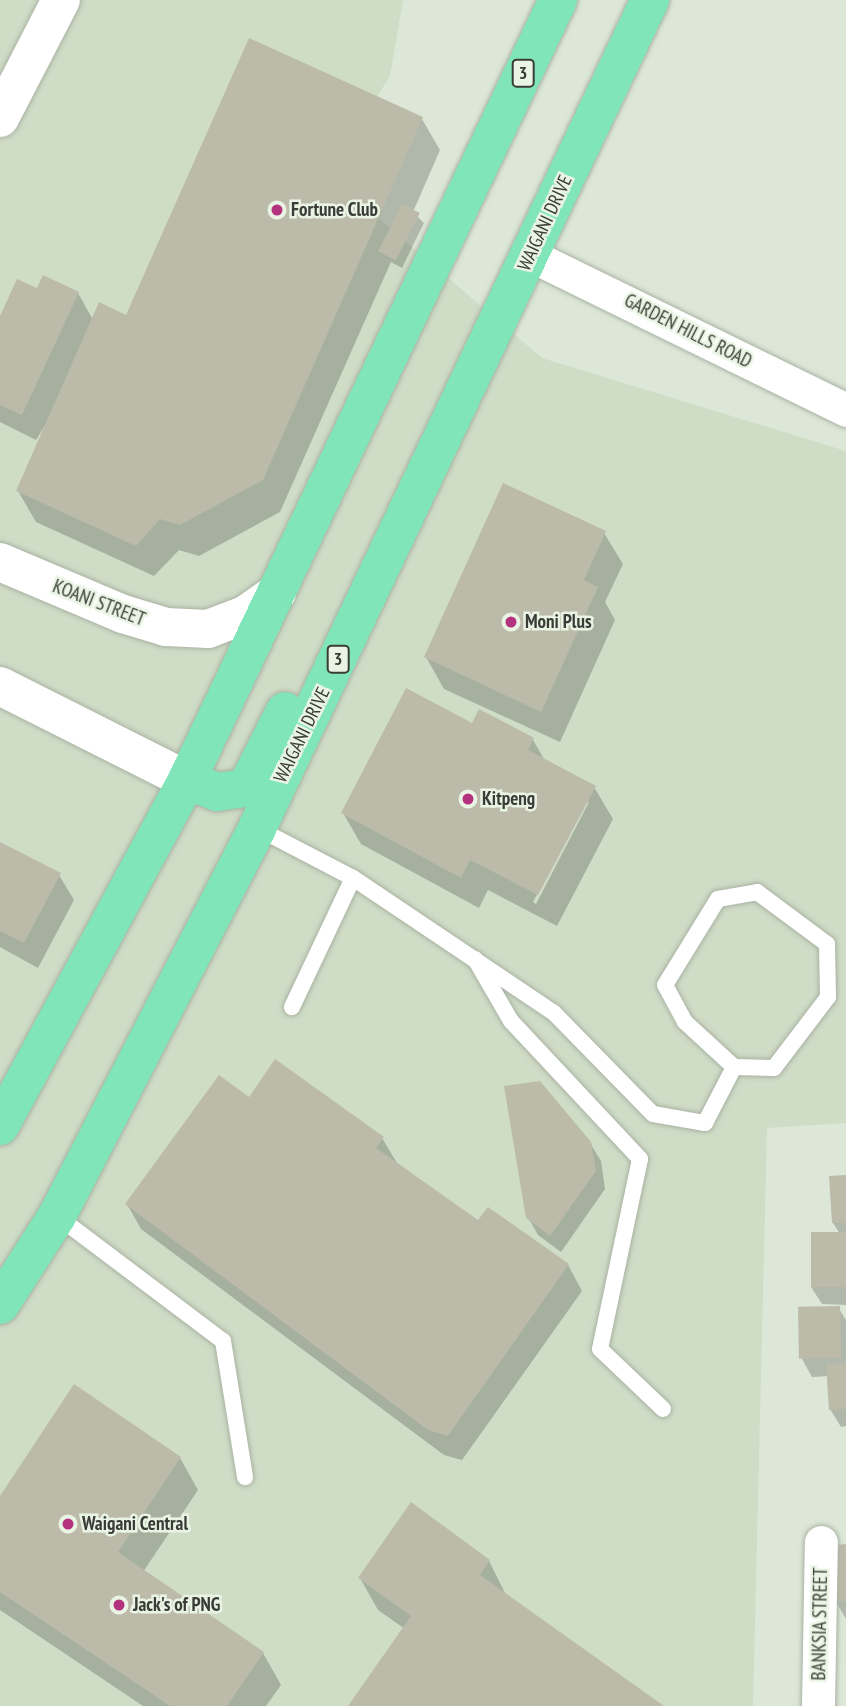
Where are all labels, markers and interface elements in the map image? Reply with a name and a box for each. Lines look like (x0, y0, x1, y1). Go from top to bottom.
road number: 3 (511, 58, 535, 88)
street label: WAIGANI DRIVE (513, 171, 577, 275)
place label: Fortune Club (291, 199, 378, 221)
marker: Fortune Club (269, 202, 285, 218)
street label: GARDEN HILLS ROAD (620, 289, 756, 373)
street label: KOANI STREET (50, 575, 148, 631)
place label: Moni Plus (525, 611, 592, 633)
marker: Moni Plus (503, 614, 519, 630)
road number: 3 (326, 644, 350, 674)
street label: WAIGANI DRIVE (269, 684, 335, 786)
place label: Kitpeng (482, 788, 535, 810)
marker: Kitpeng (460, 791, 476, 807)
place label: Waigani Central (82, 1513, 188, 1535)
marker: Waigani Central (60, 1516, 76, 1532)
street label: BANKSIA STREET (808, 1567, 832, 1681)
place label: Jack's of PNG (133, 1594, 220, 1616)
marker: Jack's of PNG (111, 1597, 127, 1613)

